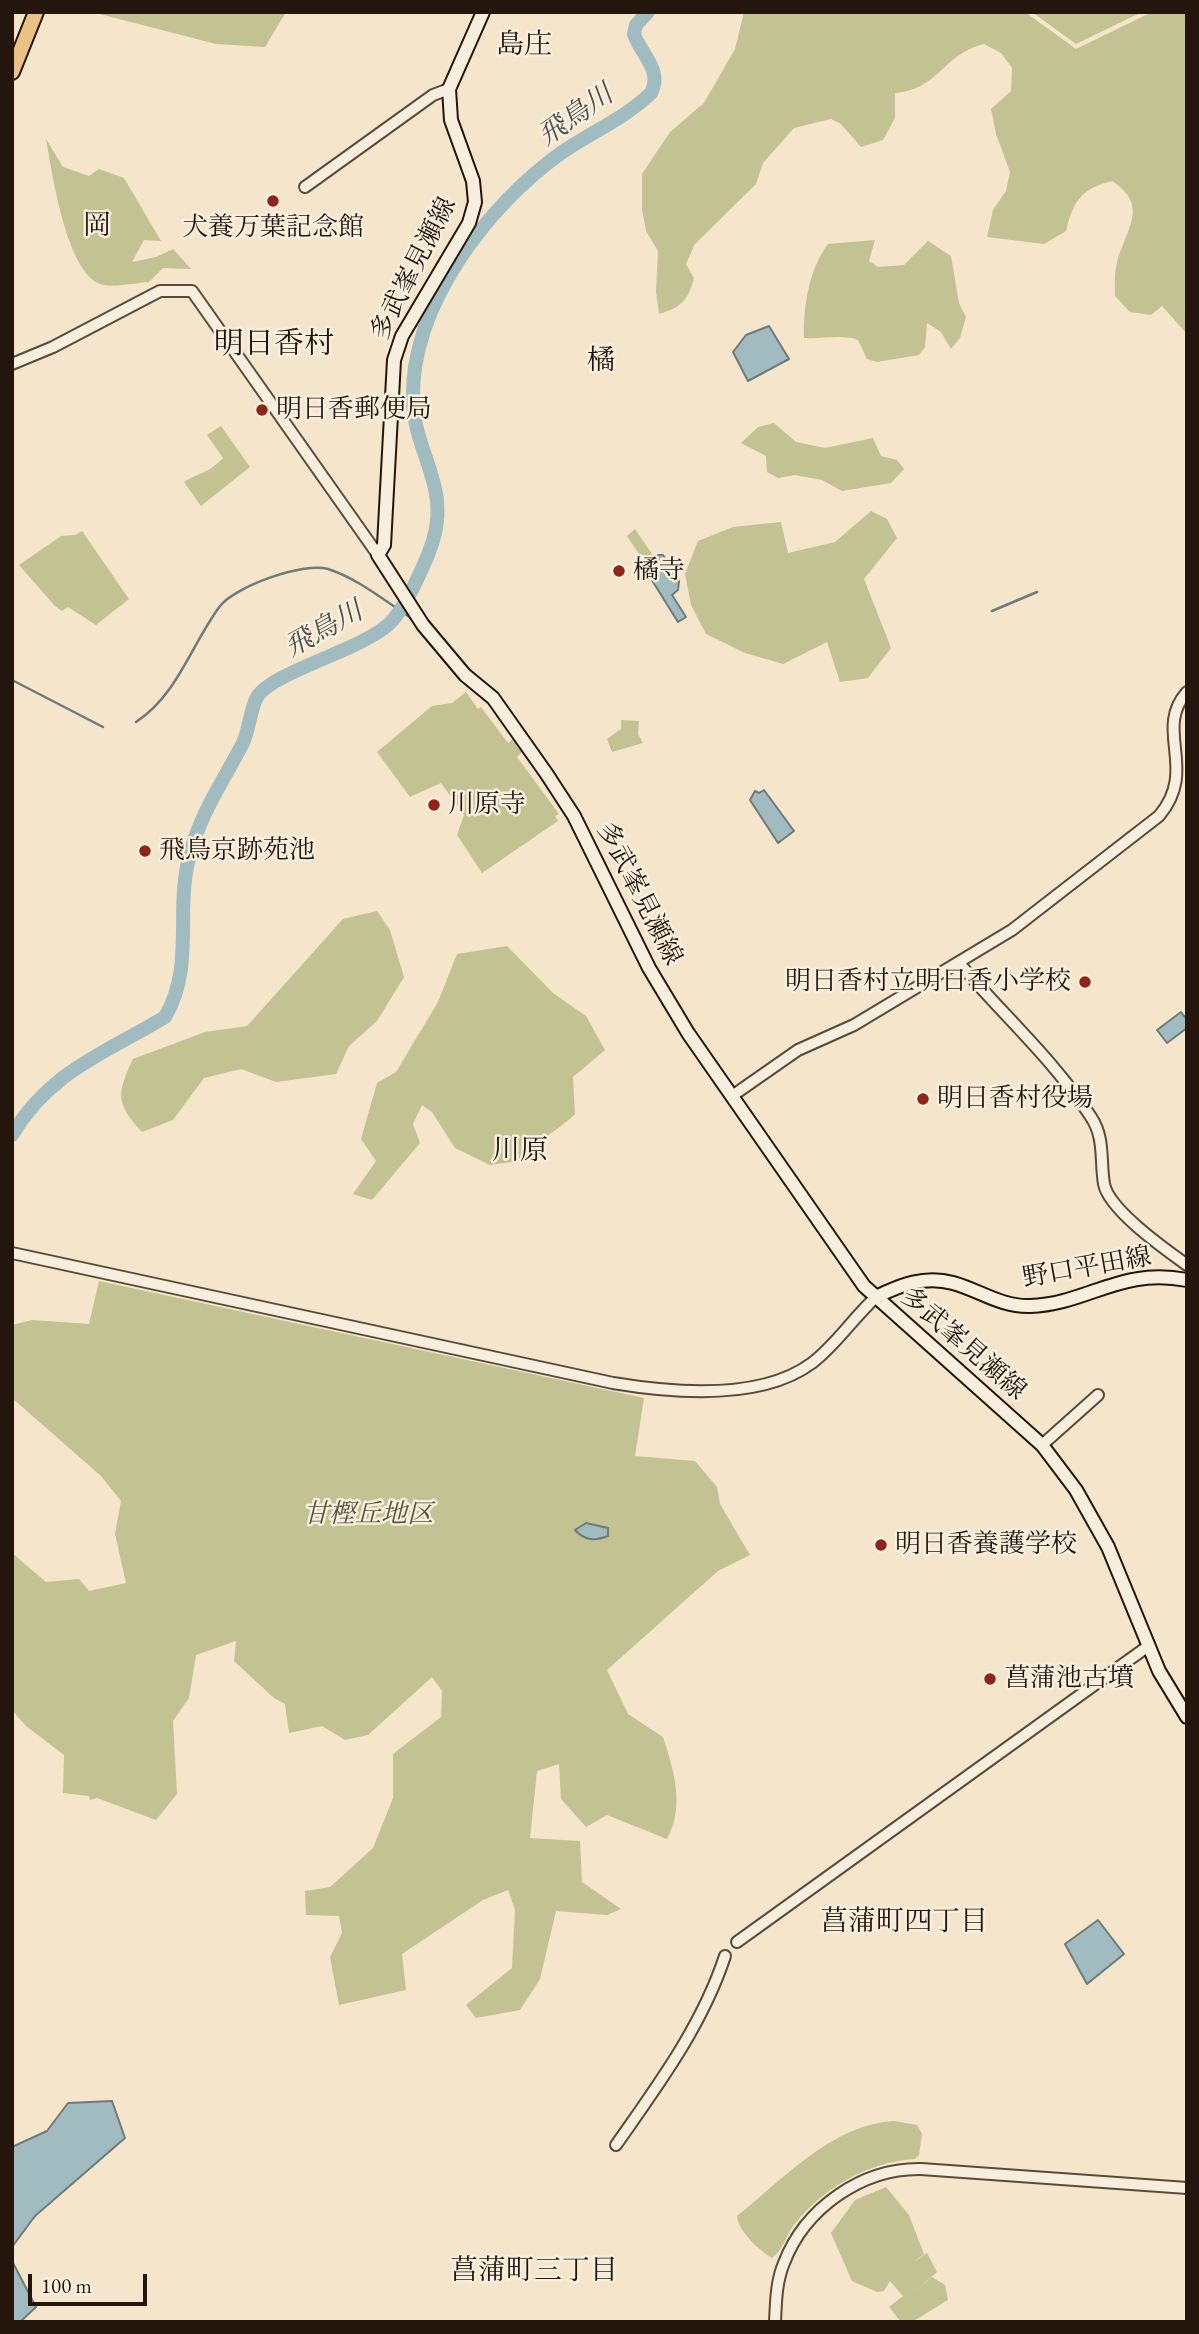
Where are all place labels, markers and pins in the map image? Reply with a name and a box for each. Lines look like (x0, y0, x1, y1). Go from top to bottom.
marker: 犬養万葉記念館 (265, 193, 281, 209)
place label: 犬養万葉記念館 (182, 212, 364, 244)
place label: 明日香郵便局 (276, 394, 432, 426)
marker: 明日香郵便局 (254, 402, 270, 418)
place label: 橘寺 (633, 555, 685, 587)
marker: 橘寺 (611, 563, 627, 579)
place label: 川原寺 (448, 789, 526, 821)
marker: 川原寺 (426, 797, 442, 813)
place label: 飛鳥京跡苑池 (159, 835, 315, 867)
marker: 飛鳥京跡苑池 (137, 843, 153, 859)
place label: 明日香村立明日香小学校 (785, 966, 1071, 998)
marker: 明日香村立明日香小学校 (1077, 974, 1093, 990)
place label: 明日香村役場 (937, 1083, 1093, 1115)
marker: 明日香村役場 (915, 1091, 931, 1107)
place label: 明日香養護学校 (895, 1529, 1077, 1561)
marker: 明日香養護学校 (873, 1537, 889, 1553)
place label: 菖蒲池古墳 (1004, 1663, 1134, 1695)
marker: 菖蒲池古墳 (982, 1671, 998, 1687)

